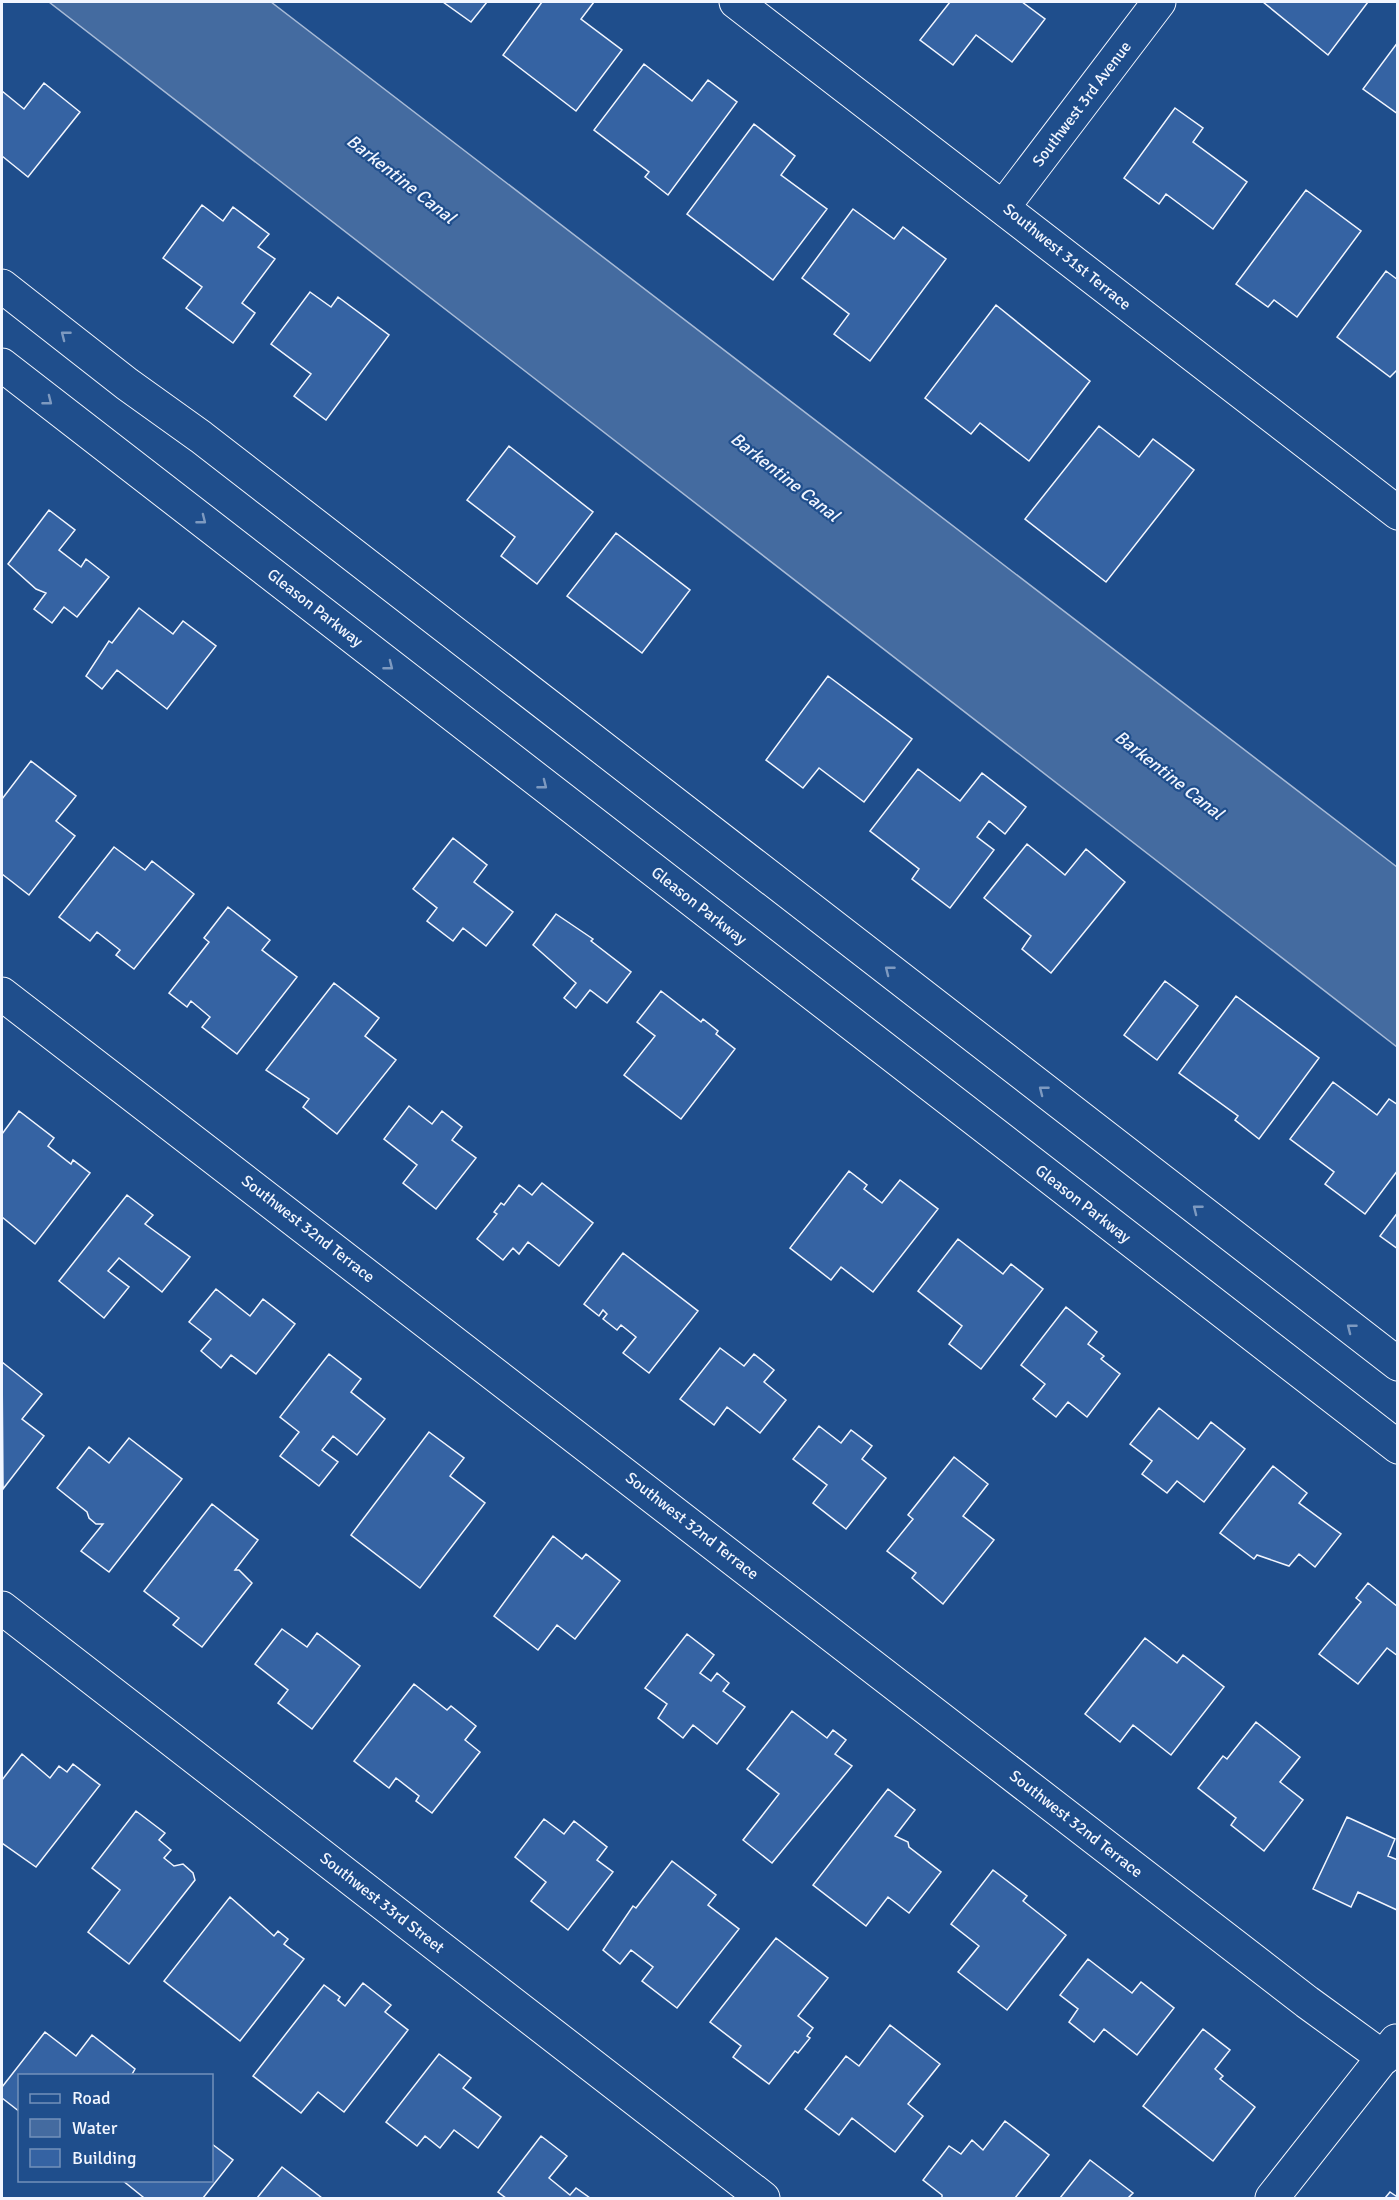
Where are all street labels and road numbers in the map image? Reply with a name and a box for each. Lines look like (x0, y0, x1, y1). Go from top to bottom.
street label: Southwest 3rd Avenue (1028, 37, 1136, 171)
street label: Southwest 31st Terrace (999, 199, 1135, 315)
street label: Gleason Parkway (263, 564, 367, 652)
street label: Gleason Parkway (647, 862, 751, 950)
street label: Gleason Parkway (1031, 1160, 1135, 1248)
street label: Southwest 32nd Terrace (238, 1171, 378, 1287)
street label: Southwest 32nd Terrace (622, 1468, 762, 1584)
street label: Southwest 32nd Terrace (1006, 1766, 1146, 1882)
street label: Southwest 33rd Street (316, 1848, 448, 1958)

